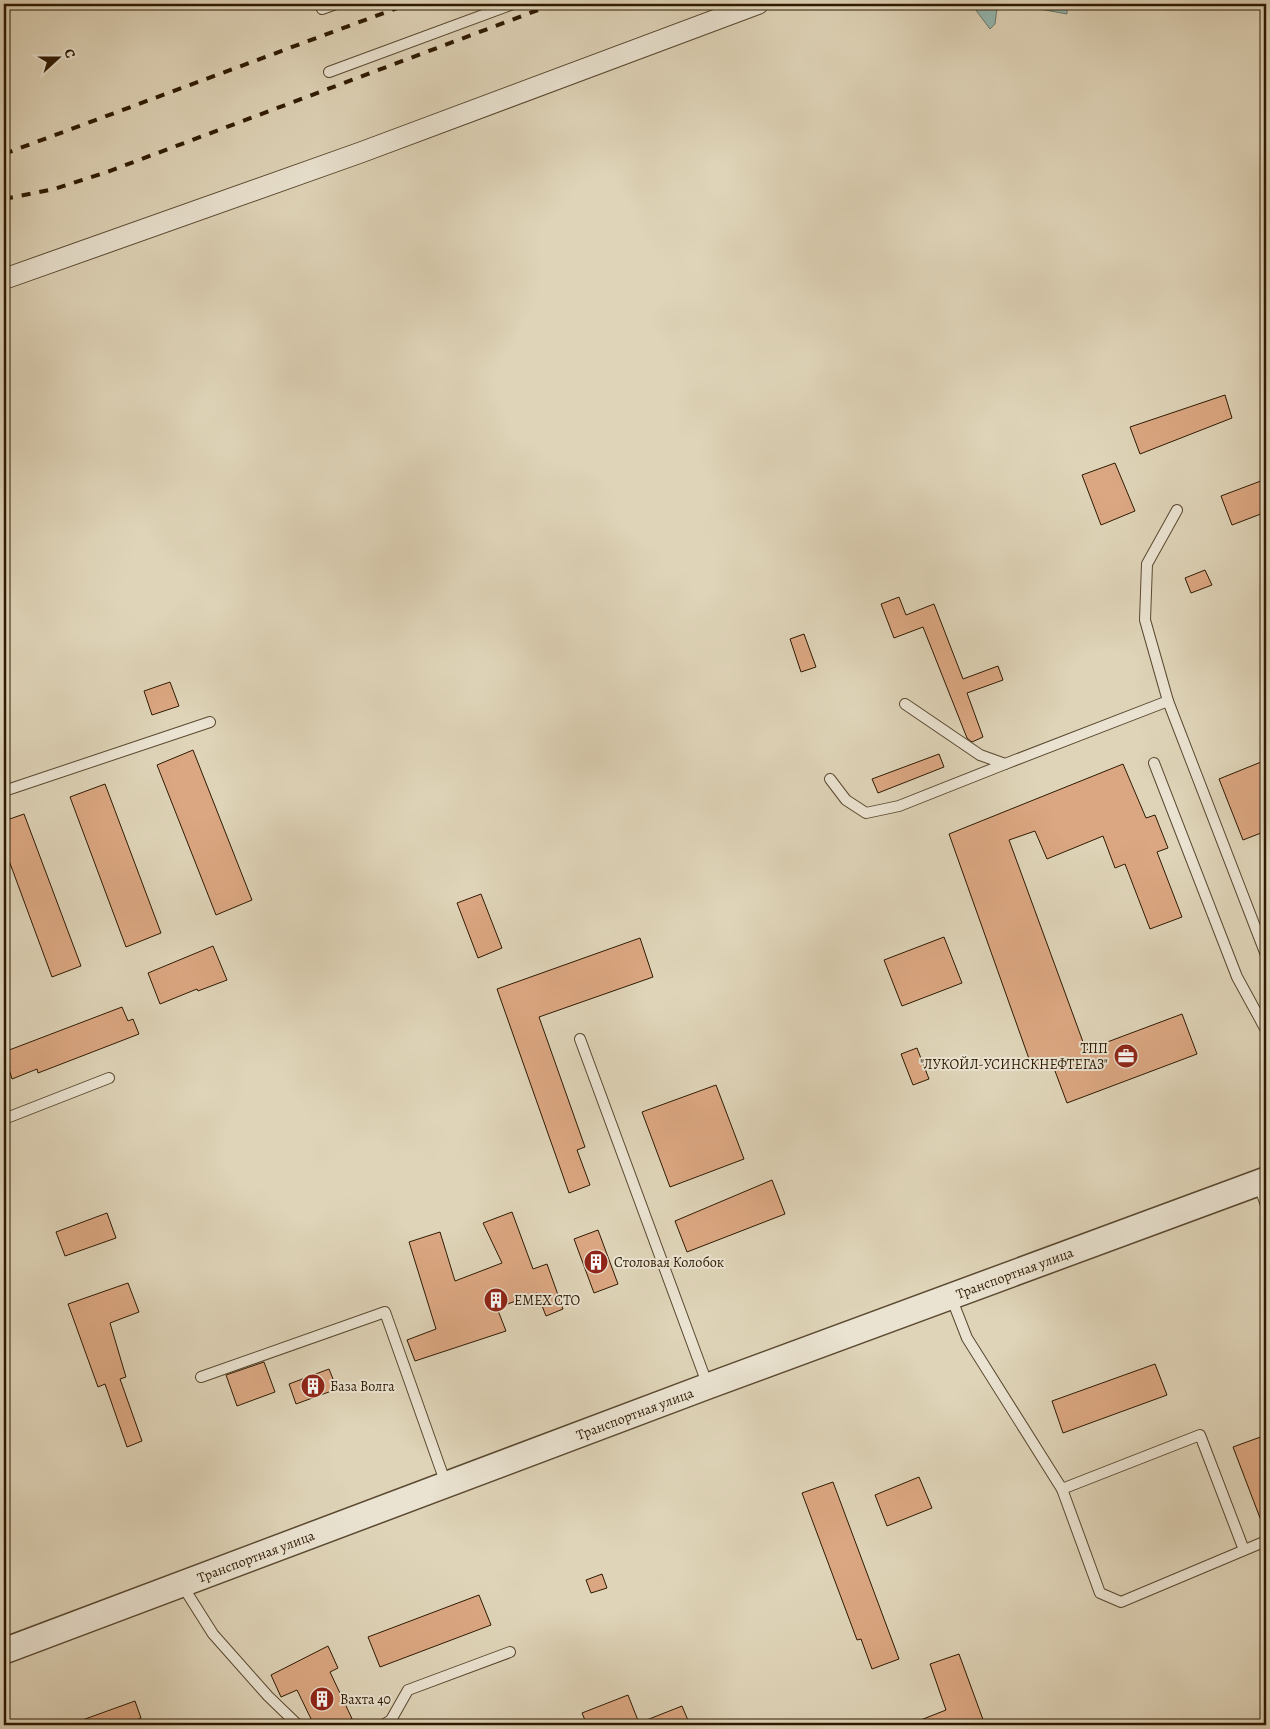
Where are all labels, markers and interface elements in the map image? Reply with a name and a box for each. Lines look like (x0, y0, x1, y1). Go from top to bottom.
north arrow (32, 32, 82, 82)
text: С (59, 46, 80, 61)
place label: ТПП "ЛУКОЙЛ-УСИНСКНЕФТЕГАЗ" (920, 1039, 1108, 1074)
office icon: ТПП "ЛУКОЙЛ-УСИНСКНЕФТЕГАЗ" (1113, 1043, 1139, 1069)
street label: Транспортная улица (953, 1242, 1076, 1303)
building icon: Столовая Колобок (583, 1249, 609, 1275)
place label: Столовая Колобок (614, 1253, 724, 1272)
building icon: EMEX СТО (483, 1287, 509, 1313)
place label: EMEX СТО (514, 1291, 581, 1310)
building icon: База Волга (300, 1373, 326, 1399)
place label: База Волга (330, 1377, 395, 1396)
street label: Транспортная улица (573, 1383, 697, 1444)
street label: Транспортная улица (194, 1525, 318, 1587)
building icon: Вахта 40 (309, 1686, 335, 1712)
place label: Вахта 40 (340, 1690, 391, 1709)

